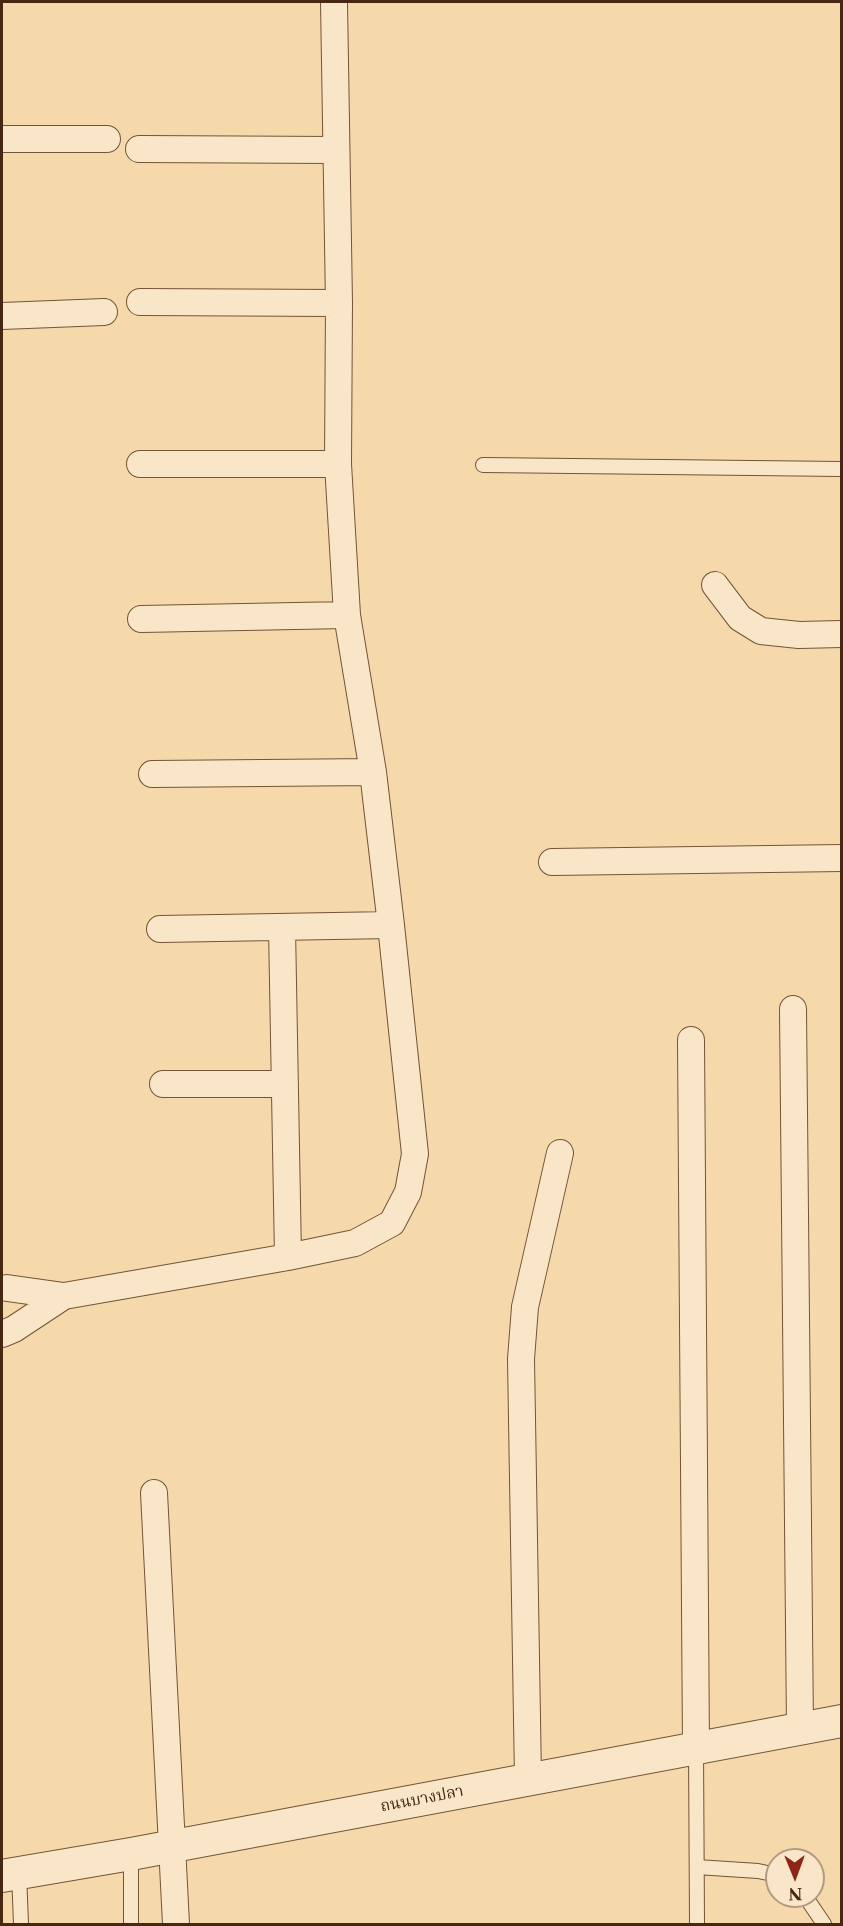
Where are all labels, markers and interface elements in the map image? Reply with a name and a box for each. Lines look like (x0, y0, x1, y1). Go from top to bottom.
street label: ถนนบางปลา (379, 1782, 465, 1816)
north arrow (765, 1848, 825, 1908)
text: N (788, 1884, 802, 1904)

